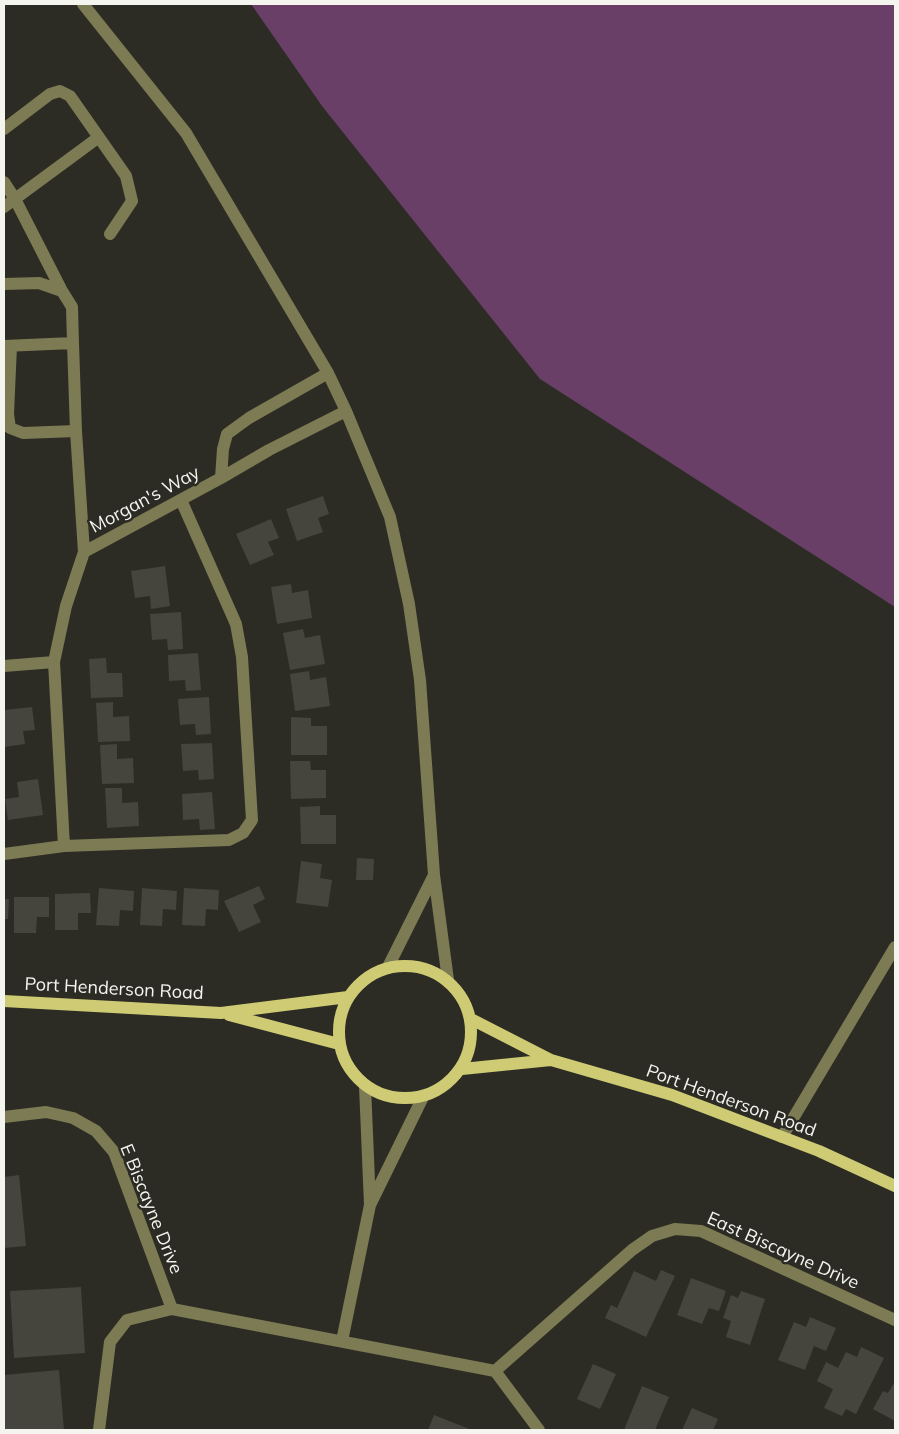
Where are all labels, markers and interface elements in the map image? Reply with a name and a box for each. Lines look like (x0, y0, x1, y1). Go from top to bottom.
street label: Morgan's Way (86, 462, 204, 538)
street label: Port Henderson Road (24, 974, 204, 1004)
street label: Port Henderson Road (643, 1060, 819, 1142)
street label: E Biscayne Drive (115, 1141, 187, 1277)
street label: East Biscayne Drive (704, 1208, 862, 1294)

